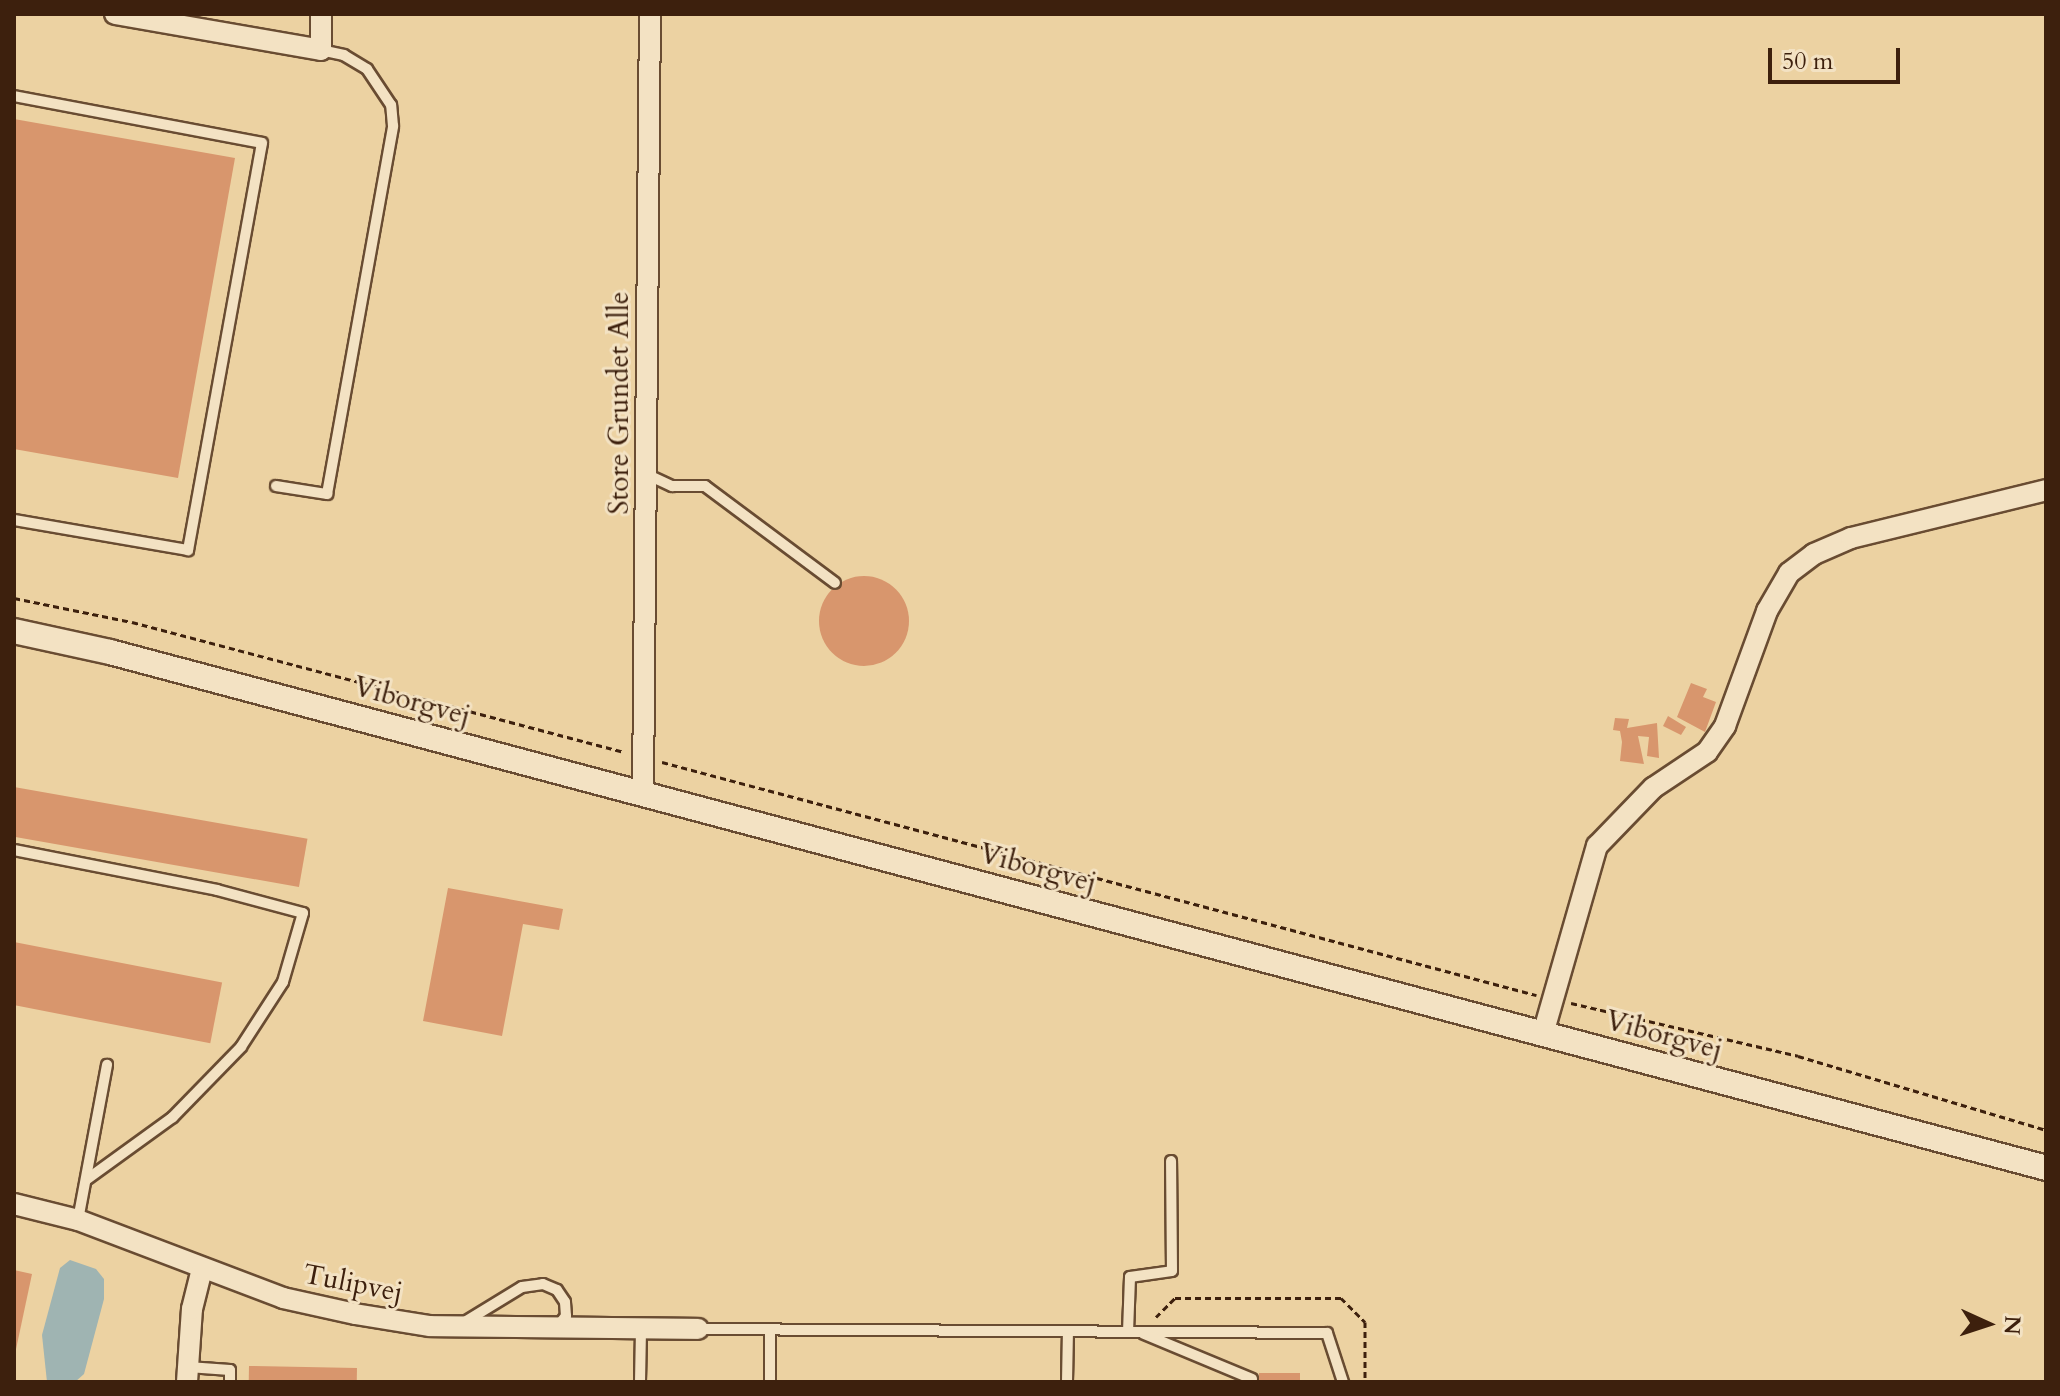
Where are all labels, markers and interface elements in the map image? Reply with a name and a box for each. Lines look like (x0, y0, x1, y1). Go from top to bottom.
scale bar (1772, 32, 1904, 82)
text: 50 m (1782, 45, 1833, 78)
street label: Store Grundet Alle (602, 292, 636, 514)
street label: Viborgvej (350, 669, 474, 733)
street label: Viborgvej (976, 836, 1100, 900)
street label: Viborgvej (1602, 1003, 1726, 1067)
street label: Tulipvej (300, 1257, 406, 1309)
north arrow (1948, 1284, 2028, 1364)
text: N (1996, 1315, 2027, 1336)

